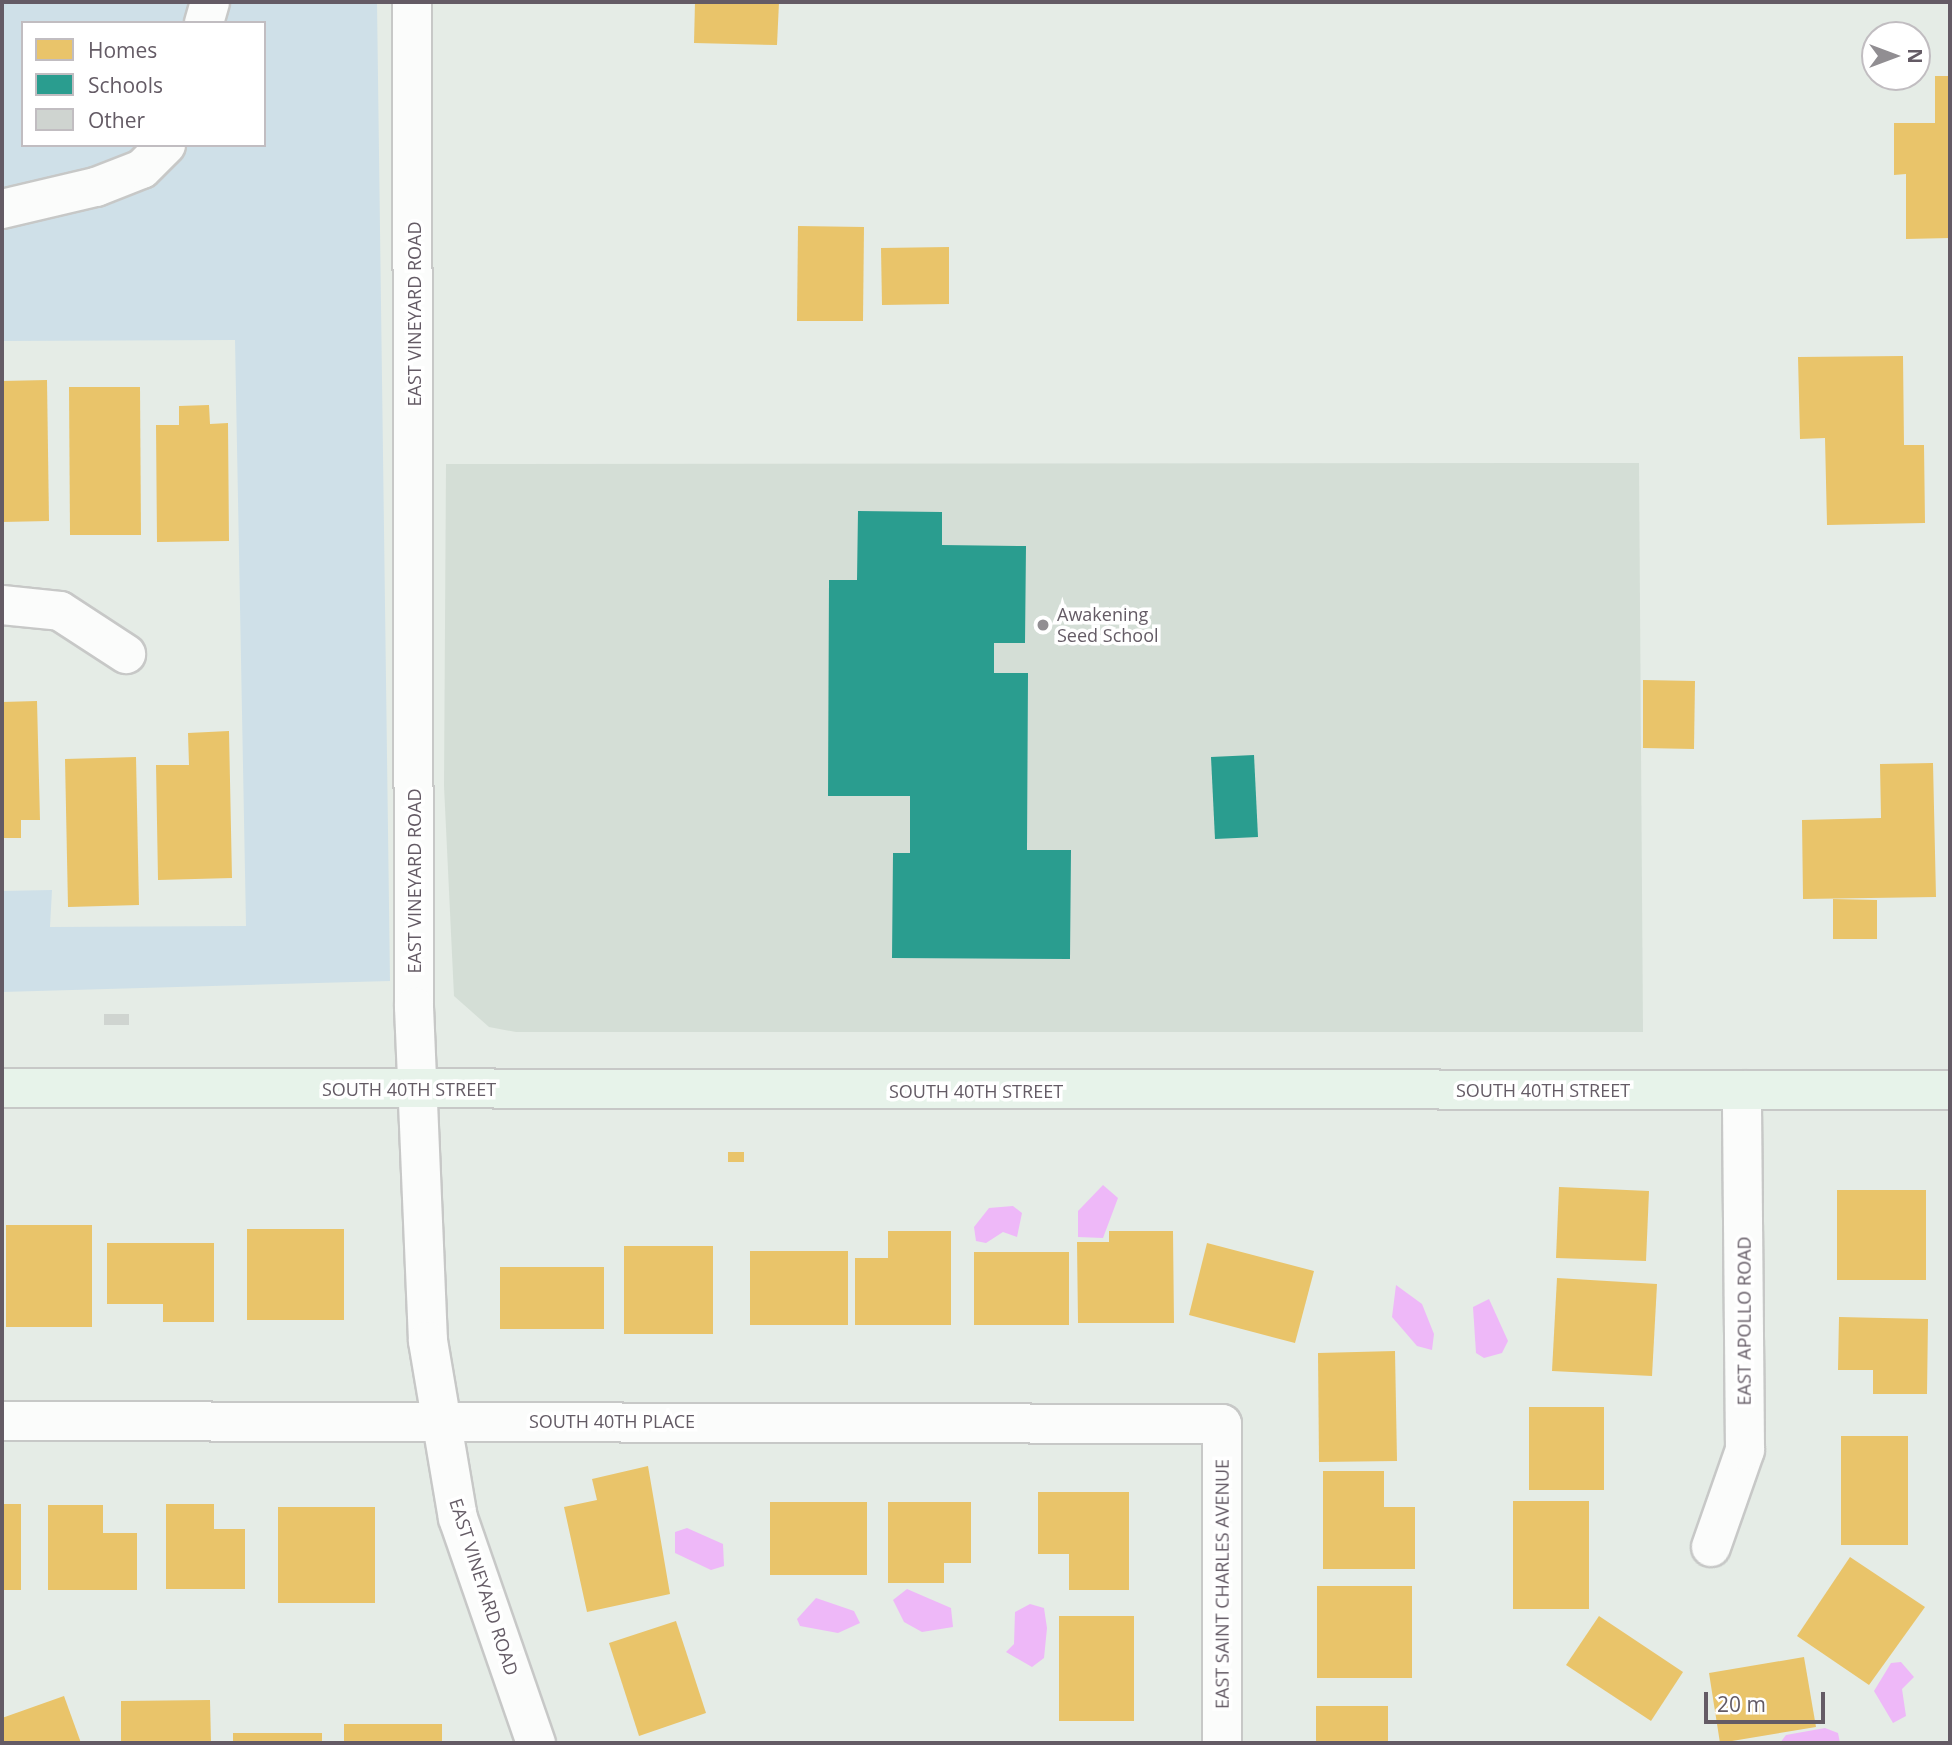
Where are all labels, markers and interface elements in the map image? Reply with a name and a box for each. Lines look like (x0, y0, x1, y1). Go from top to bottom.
legend (21, 21, 266, 147)
north arrow (1861, 21, 1931, 91)
text: Homes (88, 36, 157, 64)
text: N (1902, 48, 1928, 64)
text: Schools (88, 71, 163, 99)
text: Other (88, 106, 145, 134)
street label: EAST VINEYARD ROAD (403, 221, 425, 407)
place label: Awakening Seed School (1057, 604, 1159, 646)
marker: Awakening Seed School (1035, 617, 1051, 633)
street label: EAST VINEYARD ROAD (403, 788, 425, 974)
street label: SOUTH 40TH STREET (322, 1078, 496, 1100)
street label: SOUTH 40TH STREET (1456, 1079, 1630, 1101)
street label: SOUTH 40TH STREET (889, 1080, 1063, 1102)
street label: EAST APOLLO ROAD (1733, 1236, 1755, 1406)
street label: SOUTH 40TH PLACE (529, 1410, 695, 1432)
street label: EAST SAINT CHARLES AVENUE (1211, 1459, 1233, 1709)
street label: EAST VINEYARD ROAD (445, 1496, 523, 1678)
scale bar (1707, 1678, 1828, 1722)
text: 20 m (1717, 1690, 1766, 1718)

